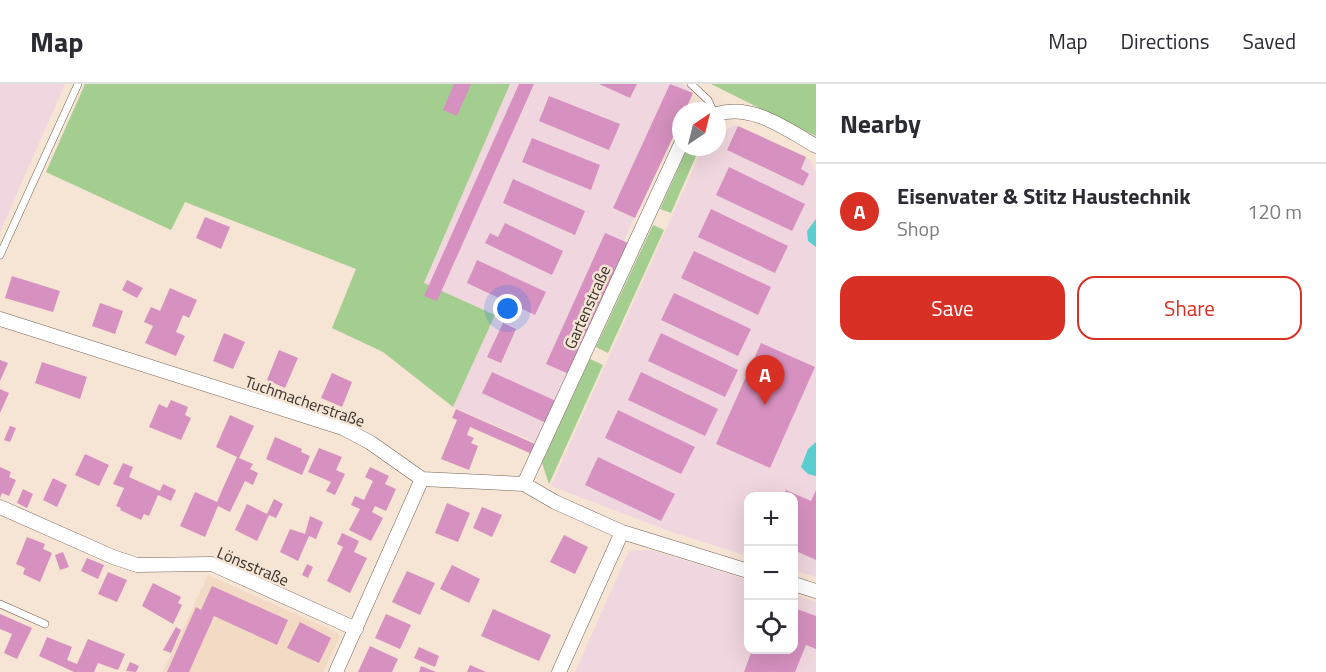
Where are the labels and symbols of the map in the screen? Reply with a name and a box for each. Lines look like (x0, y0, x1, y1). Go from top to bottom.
north arrow (672, 102, 726, 156)
street label: Gartenstraße (558, 261, 616, 353)
your location (493, 294, 522, 323)
pin: A (746, 356, 784, 405)
street label: Tuchmacherstraße (242, 369, 368, 433)
street label: Lönsstraße (213, 540, 293, 592)

